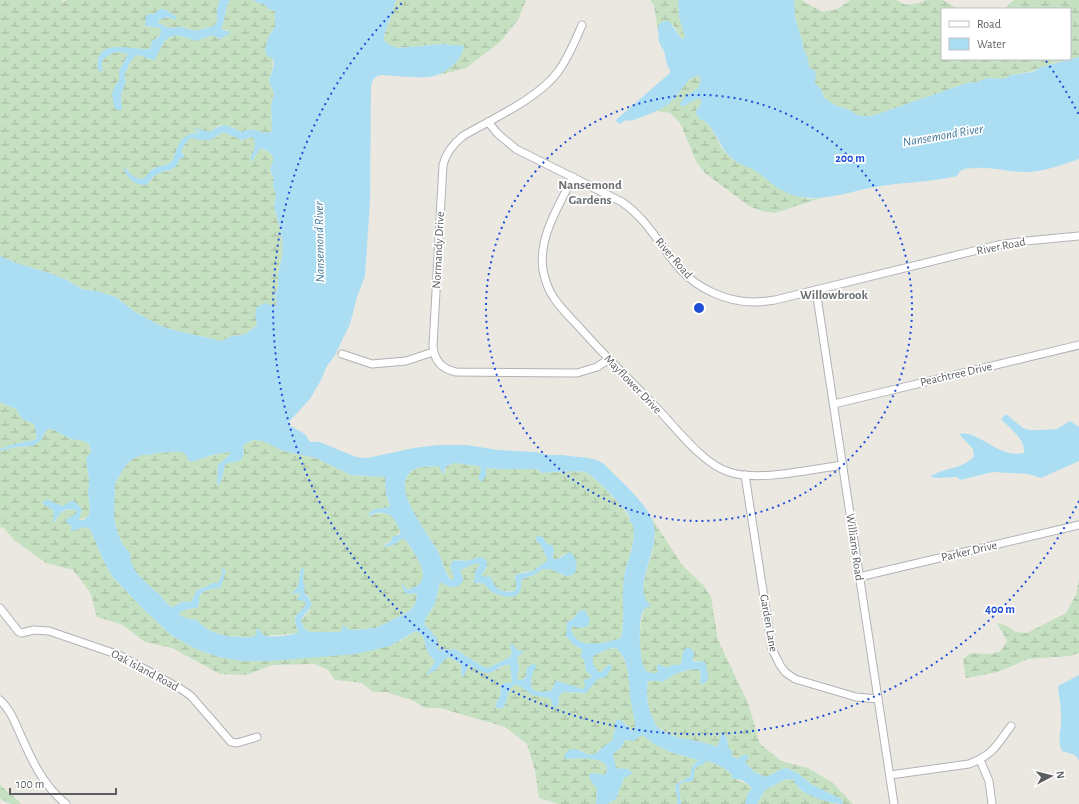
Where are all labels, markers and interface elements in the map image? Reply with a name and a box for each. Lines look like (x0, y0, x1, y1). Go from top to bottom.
legend (941, 8, 1071, 60)
text: Road (977, 18, 1001, 30)
text: Water (977, 38, 1006, 50)
water label: Nansemond River (902, 122, 985, 149)
text: 200 m (835, 152, 865, 164)
district label: Nansemond Gardens (558, 179, 622, 207)
water label: Nansemond River (313, 200, 327, 283)
street label: Normandy Drive (430, 211, 447, 289)
street label: River Road (653, 235, 695, 281)
street label: River Road (975, 235, 1027, 257)
district label: Willowbrook (800, 289, 868, 302)
centre of rings (692, 301, 706, 315)
street label: Mayflower Drive (601, 352, 664, 416)
street label: Peachtree Drive (919, 360, 993, 388)
street label: Williams Road (844, 513, 866, 581)
street label: Parker Drive (940, 539, 998, 563)
street label: Garden Lane (758, 593, 780, 653)
text: 400 m (985, 603, 1015, 615)
street label: Oak Island Road (109, 647, 181, 693)
north arrow (1031, 756, 1071, 796)
scale bar (10, 770, 116, 796)
text: N (1055, 770, 1066, 779)
text: 100 m (16, 778, 44, 790)

